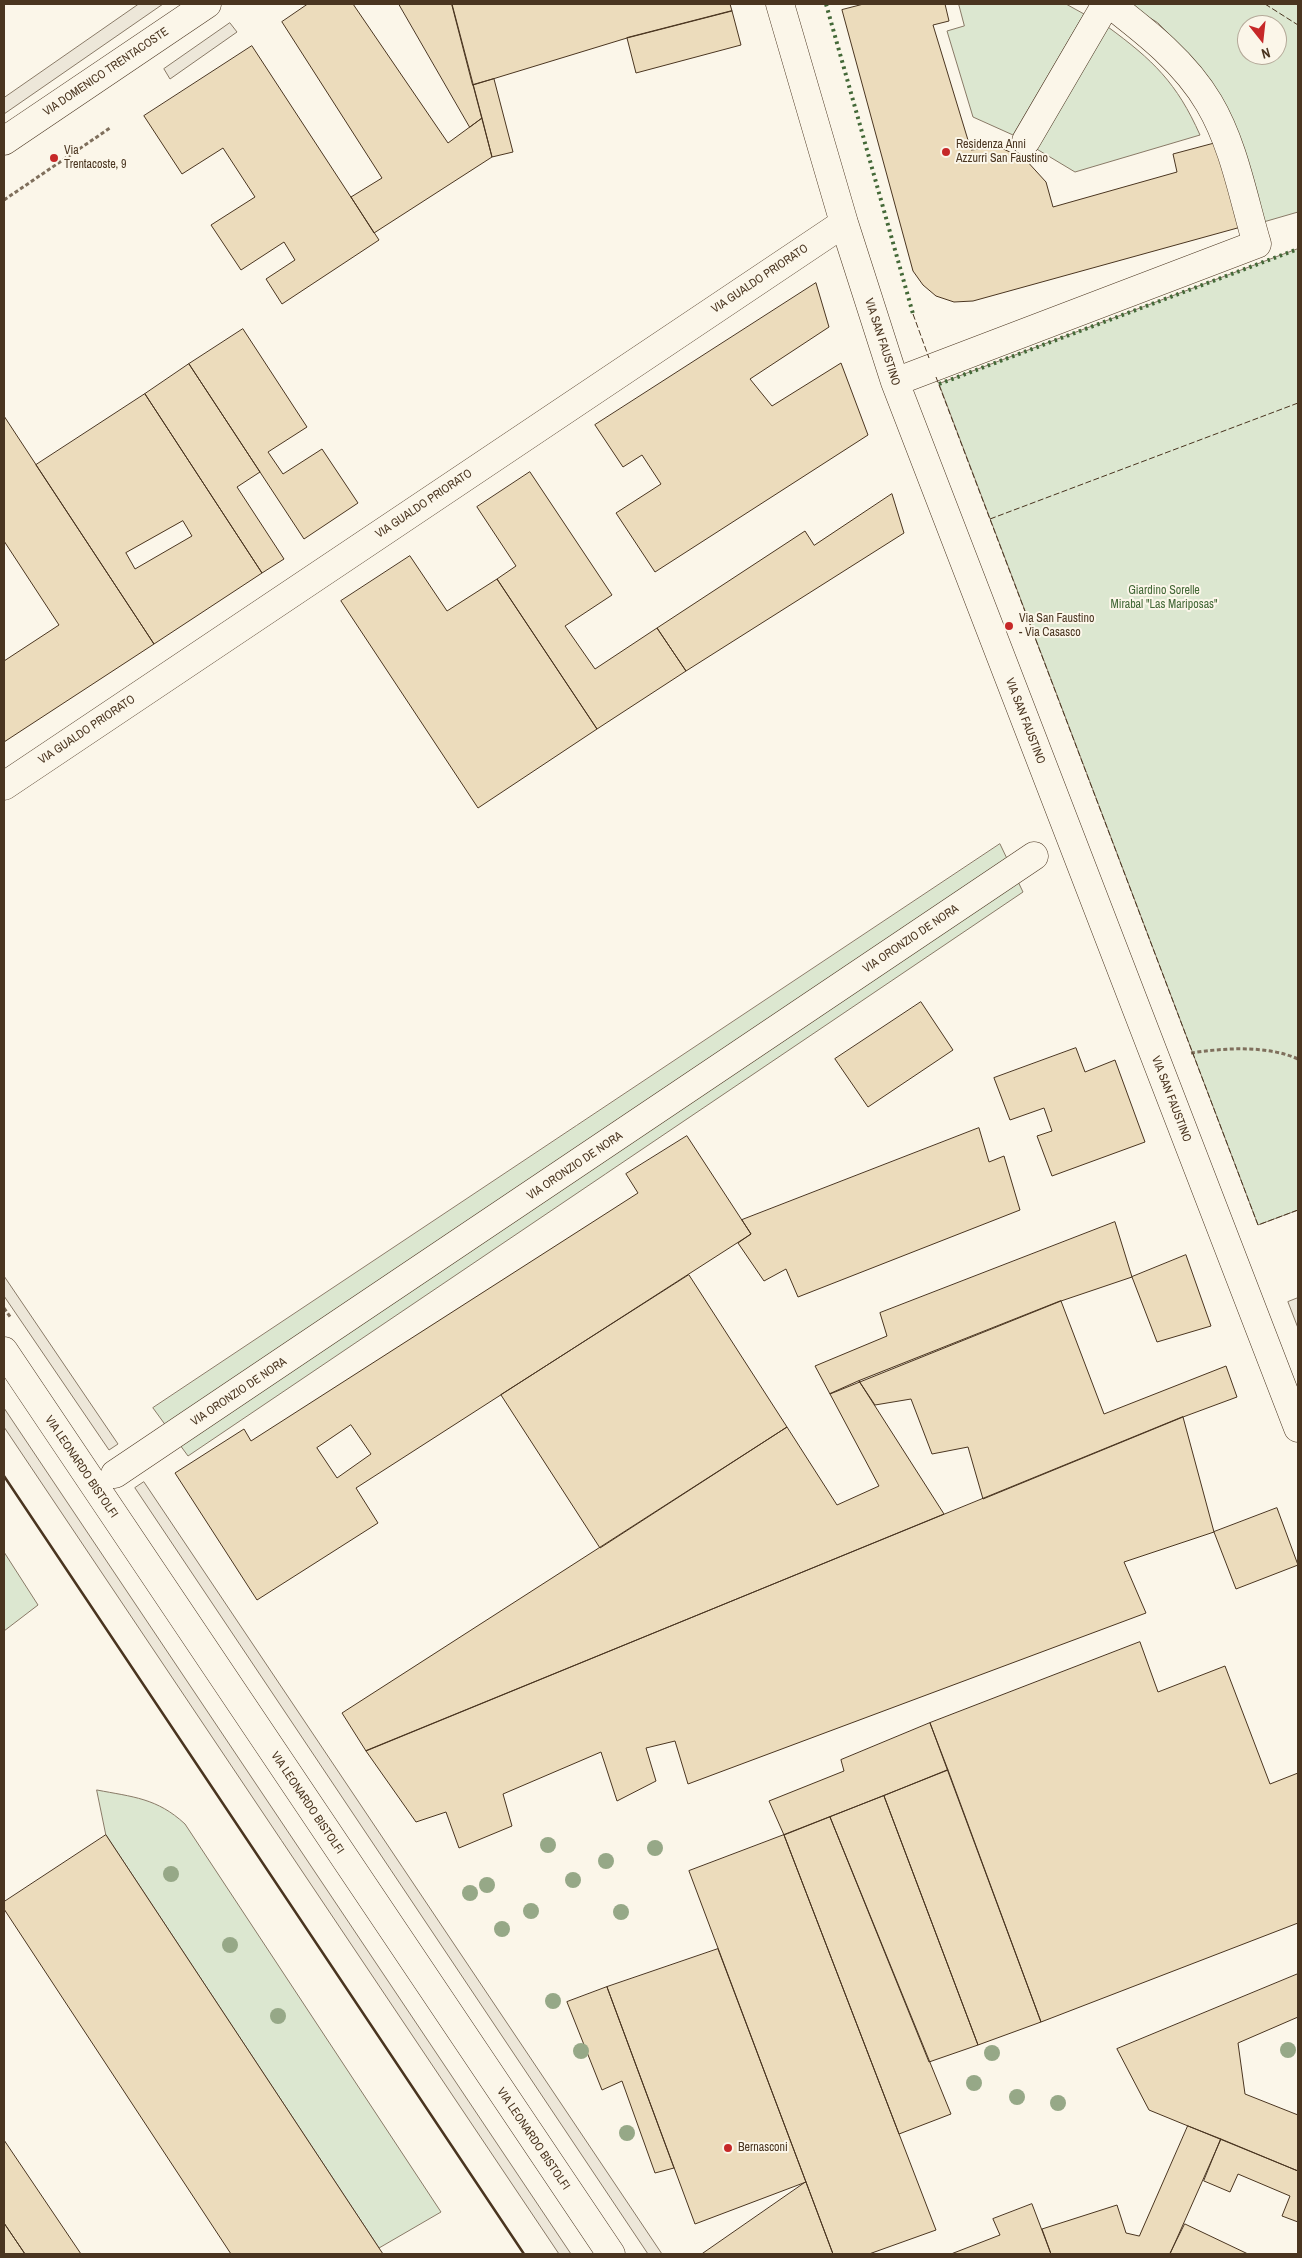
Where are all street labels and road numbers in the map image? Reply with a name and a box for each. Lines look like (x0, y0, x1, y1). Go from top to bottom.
street label: VIA DOMENICO TRENTACOSTE (41, 25, 171, 119)
street label: VIA GUALDO PRIORATO (709, 241, 811, 317)
street label: VIA SAN FAUSTINO (861, 297, 903, 387)
street label: VIA GUALDO PRIORATO (373, 466, 475, 542)
street label: VIA SAN FAUSTINO (1002, 676, 1048, 766)
street label: VIA GUALDO PRIORATO (36, 692, 138, 768)
street label: VIA ORONZIO DE NORA (861, 902, 961, 976)
street label: VIA SAN FAUSTINO (1148, 1054, 1194, 1144)
street label: VIA ORONZIO DE NORA (525, 1129, 625, 1203)
street label: VIA ORONZIO DE NORA (189, 1355, 289, 1429)
street label: VIA LEONARDO BISTOLFI (41, 1413, 121, 1521)
street label: VIA LEONARDO BISTOLFI (267, 1749, 347, 1857)
street label: VIA LEONARDO BISTOLFI (493, 2085, 573, 2193)

